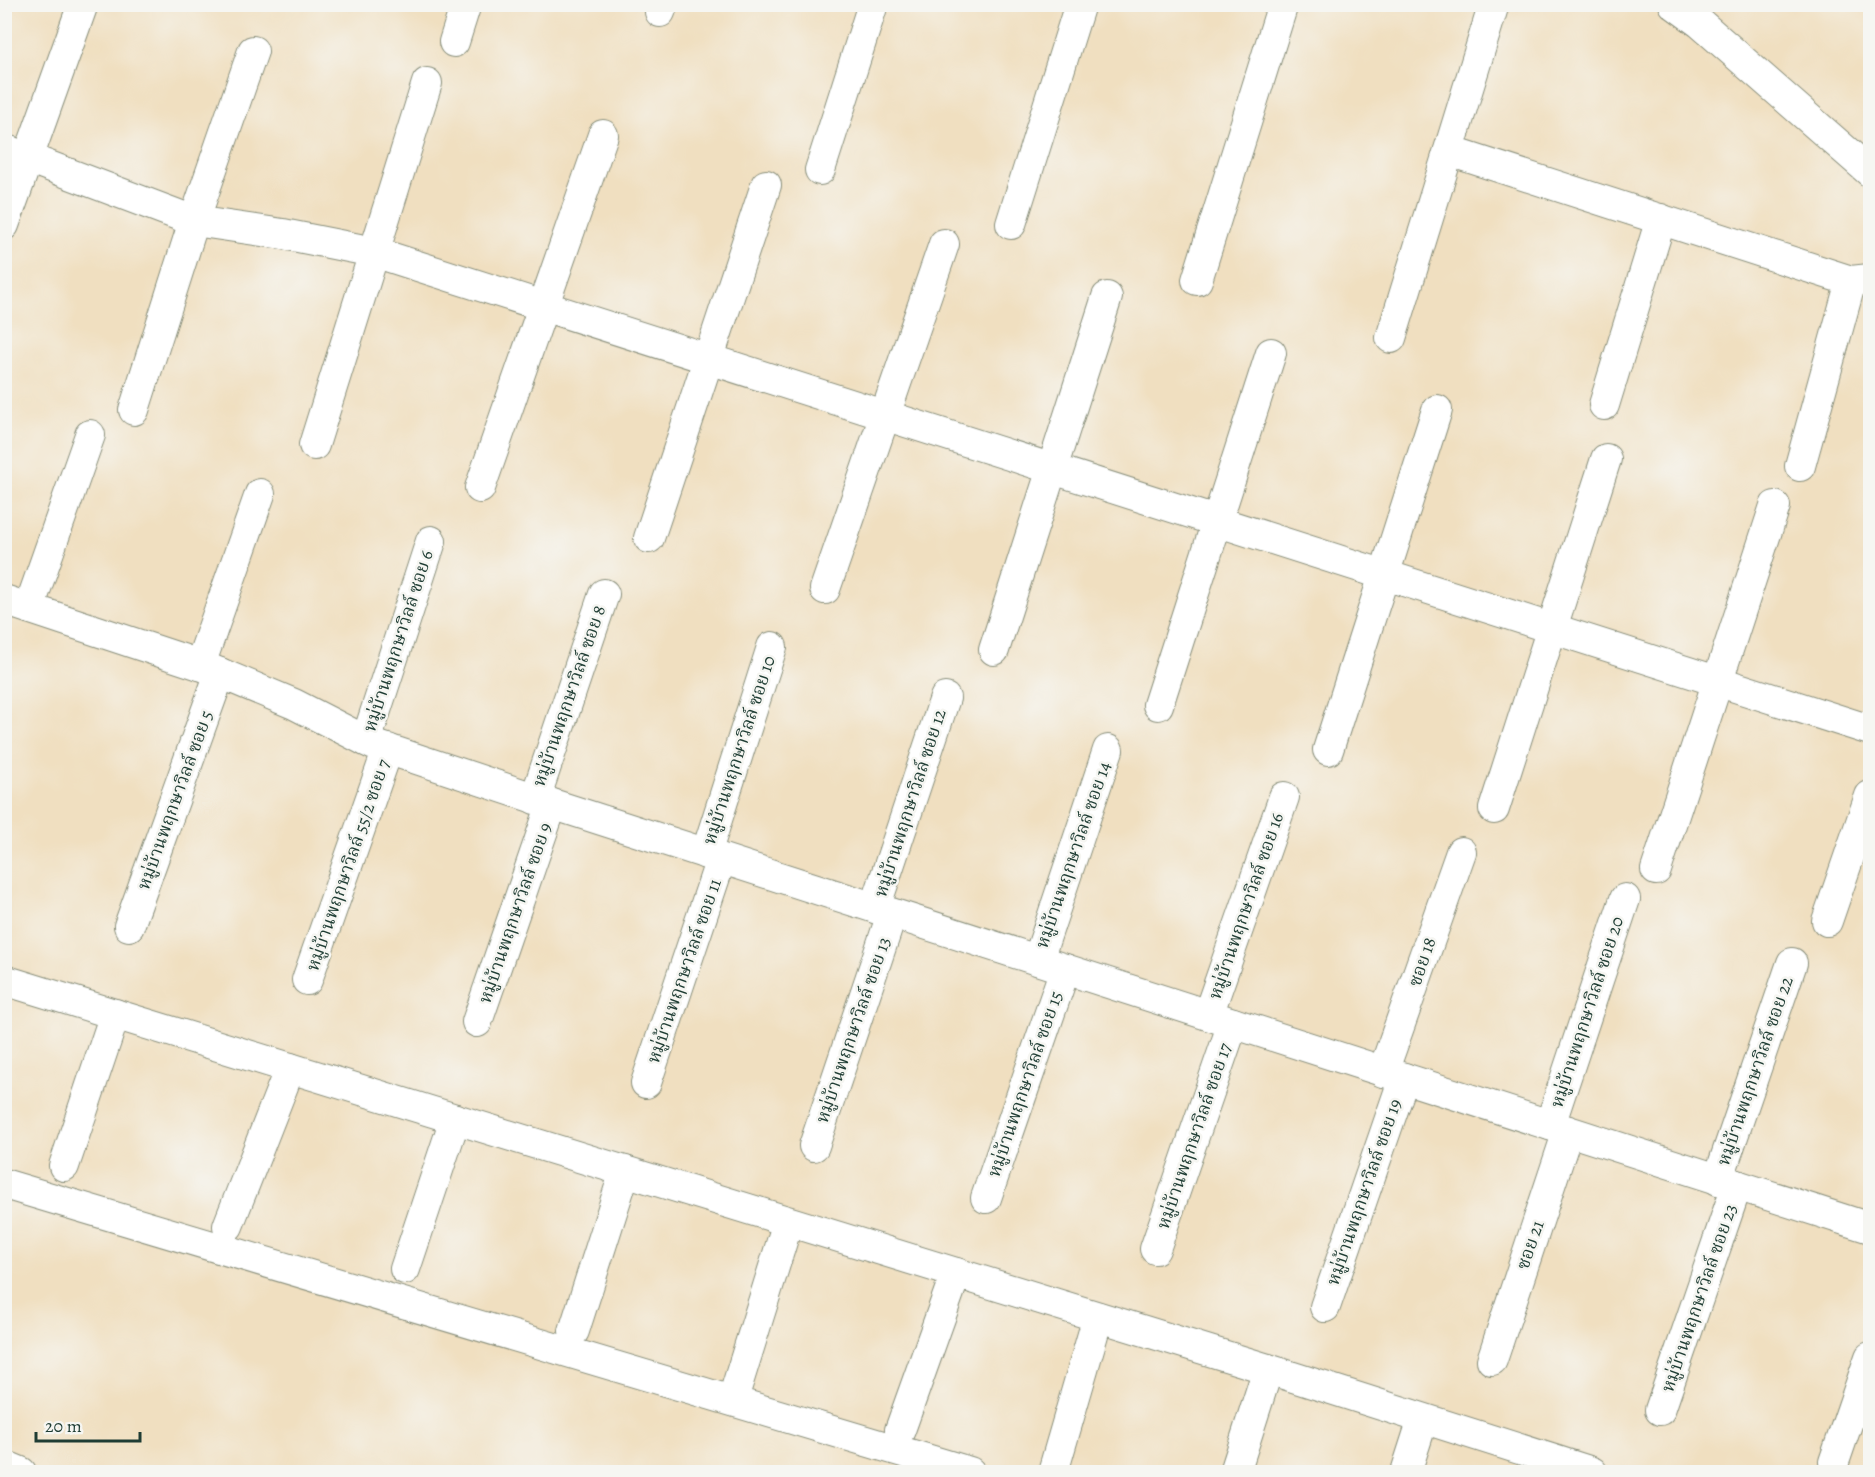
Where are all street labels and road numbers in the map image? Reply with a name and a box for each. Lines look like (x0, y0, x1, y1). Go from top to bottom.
street label: หมู่บ้านพฤกษาวิลล์ ซอย 6 (357, 547, 439, 735)
street label: หมู่บ้านพฤกษาวิลล์ ซอย 8 (527, 602, 611, 790)
street label: หมู่บ้านพฤกษาวิลล์ ซอย 10 (697, 653, 781, 847)
street label: หมู่บ้านพฤกษาวิลล์ ซอย 12 (868, 706, 952, 900)
street label: หมู่บ้านพฤกษาวิลล์ ซอย 5 (131, 707, 219, 893)
street label: หมู่บ้านพฤกษาวิลล์ 55/2 ซอย 7 (300, 755, 396, 974)
street label: หมู่บ้านพฤกษาวิลล์ ซอย 14 (1030, 759, 1116, 951)
street label: หมู่บ้านพฤกษาวิลล์ ซอย 16 (1203, 809, 1289, 1003)
street label: หมู่บ้านพฤกษาวิลล์ ซอย 9 (473, 819, 557, 1007)
street label: หมู่บ้านพฤกษาวิลล์ ซอย 11 (641, 875, 727, 1067)
street label: หมู่บ้านพฤกษาวิลล์ ซอย 20 (1545, 913, 1629, 1111)
street label: หมู่บ้านพฤกษาวิลล์ ซอย 13 (810, 934, 896, 1126)
street label: ซอย 18 (1402, 934, 1442, 990)
street label: หมู่บ้านพฤกษาวิลล์ ซอย 22 (1711, 973, 1799, 1169)
street label: หมู่บ้านพฤกษาวิลล์ ซอย 15 (982, 988, 1068, 1180)
street label: หมู่บ้านพฤกษาวิลล์ ซอย 17 (1151, 1039, 1237, 1232)
street label: หมู่บ้านพฤกษาวิลล์ ซอย 19 (1321, 1096, 1407, 1288)
street label: หมู่บ้านพฤกษาวิลล์ ซอย 23 (1656, 1201, 1742, 1395)
street label: ซอย 21 (1510, 1217, 1550, 1273)

